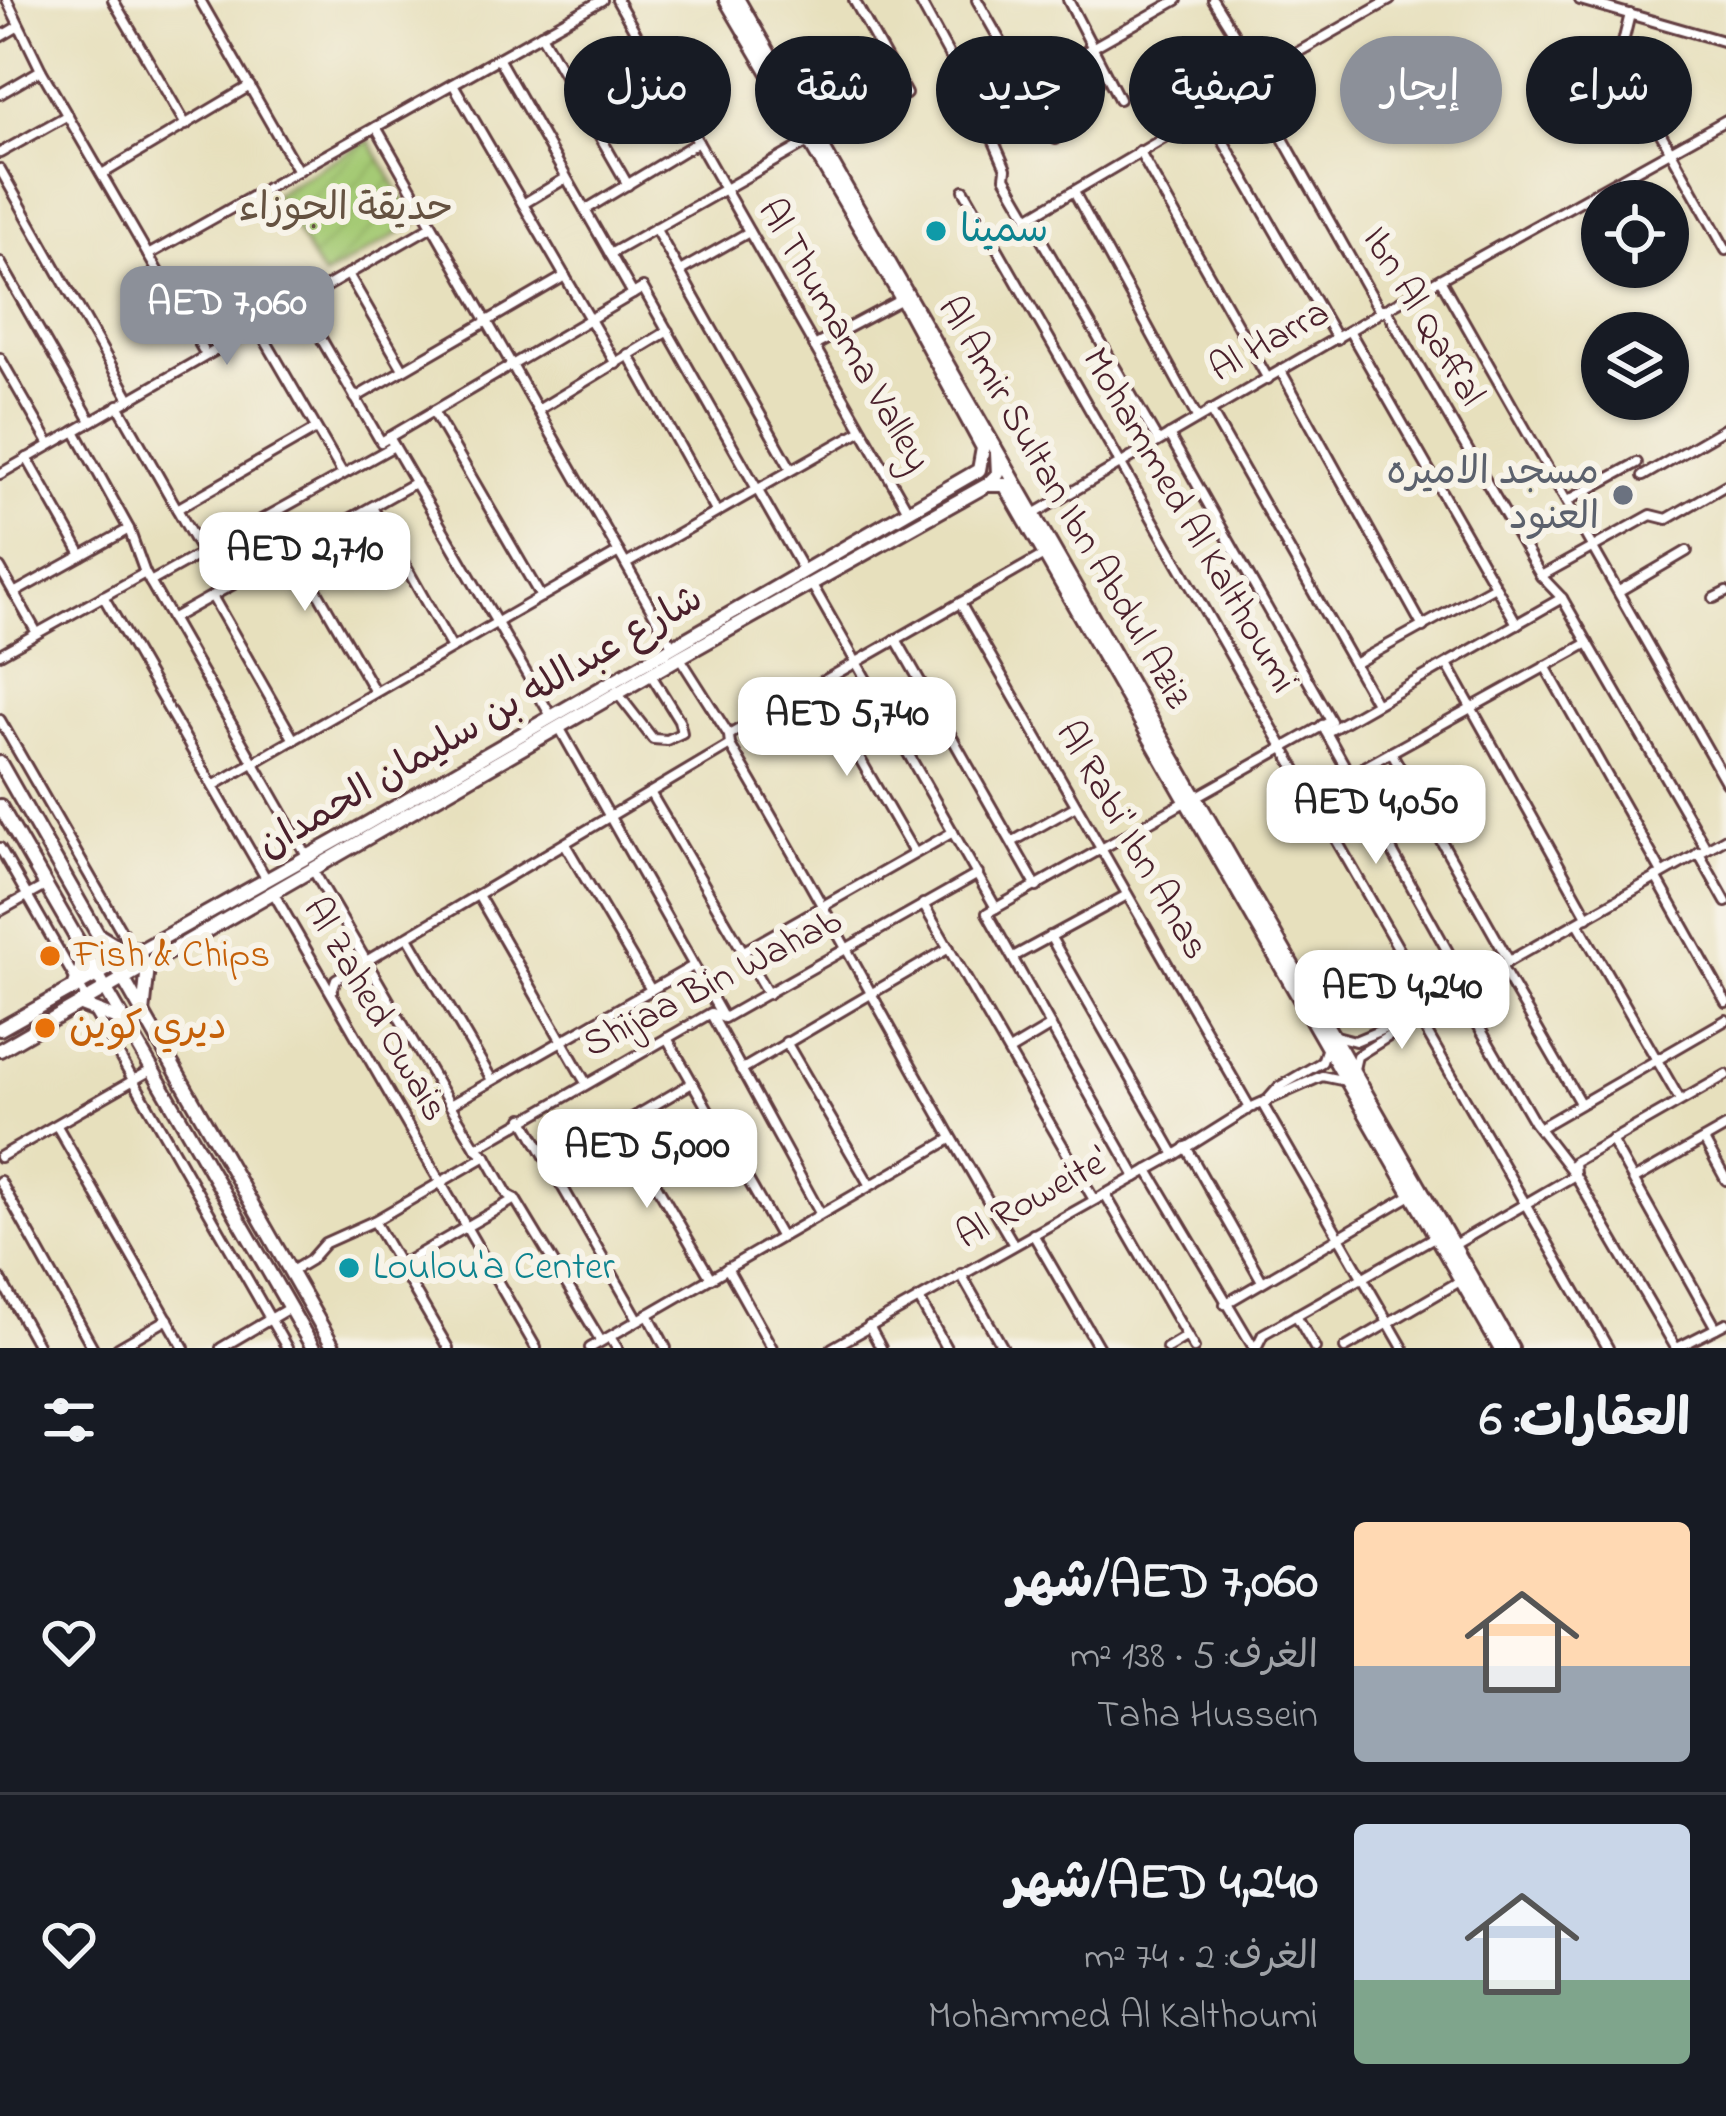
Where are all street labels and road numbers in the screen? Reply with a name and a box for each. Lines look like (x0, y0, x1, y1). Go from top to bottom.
street label: Al Thumama Valley (741, 189, 945, 483)
street label: Ibn Al Qaffal (1346, 216, 1498, 418)
street label: Al Amir Sultan Ibn Abdul Aziz (921, 286, 1205, 720)
street label: Al Harra (1200, 286, 1340, 398)
street label: Mohammed Al Kalthoumi (1066, 338, 1310, 704)
street label: شارع عبدالله بن سليمان الحمدان (248, 572, 714, 874)
street label: Al Rabi' Ibn Anas (1039, 711, 1223, 971)
street label: Al Zahed Owais (287, 887, 461, 1133)
street label: Shijaa Bin Wahab (574, 894, 852, 1074)
street label: Al Roweite' (946, 1135, 1120, 1265)

